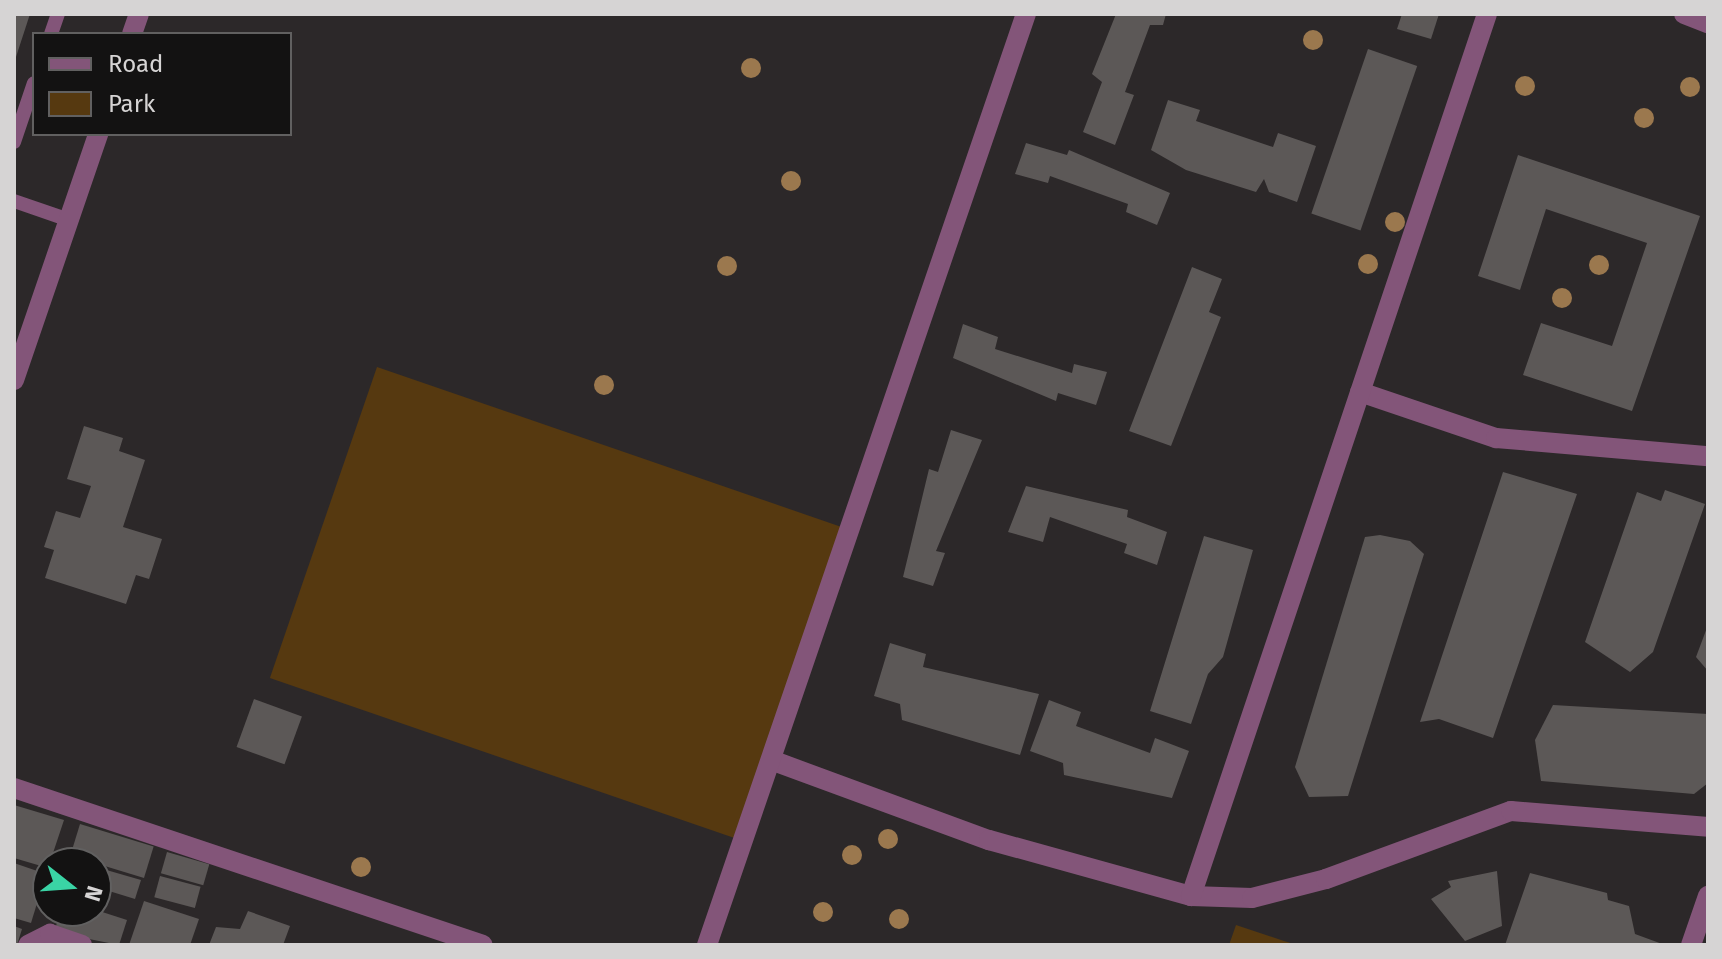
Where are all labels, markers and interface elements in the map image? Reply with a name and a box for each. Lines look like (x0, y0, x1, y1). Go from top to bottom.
legend (32, 32, 292, 136)
text: Road (108, 50, 163, 78)
text: Park (108, 90, 155, 118)
north arrow (32, 847, 112, 927)
text: N (78, 883, 109, 905)

